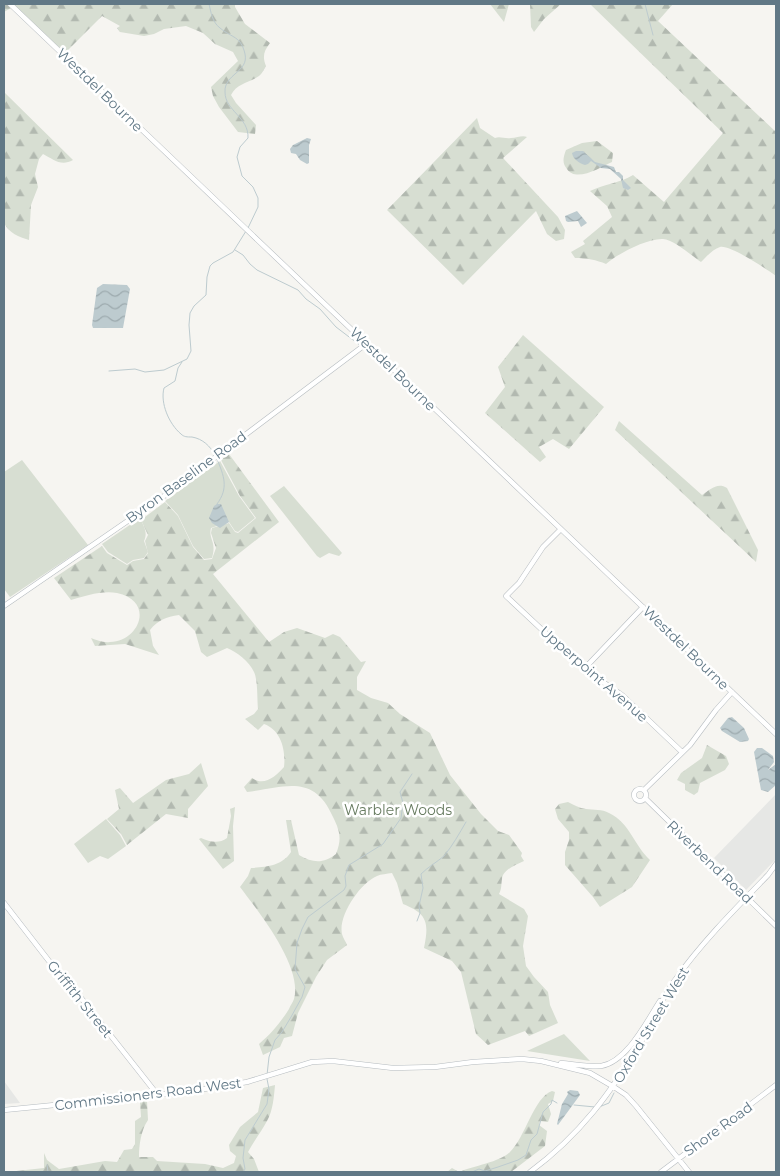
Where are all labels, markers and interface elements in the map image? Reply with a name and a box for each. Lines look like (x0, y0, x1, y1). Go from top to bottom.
street label: Westdel Bourne (53, 44, 147, 136)
street label: Westdel Bourne (346, 323, 440, 415)
street label: Byron Baseline Road (122, 427, 250, 527)
street label: Westdel Bourne (639, 602, 733, 694)
street label: Upperpoint Avenue (536, 622, 652, 726)
park label: Warbler Woods (344, 801, 452, 819)
street label: Riverbend Road (663, 816, 757, 908)
street label: Griffith Street (43, 957, 117, 1042)
street label: Oxford Street West (609, 963, 693, 1087)
street label: Commissioners Road West (54, 1074, 243, 1114)
street label: Shore Road (680, 1098, 756, 1160)

